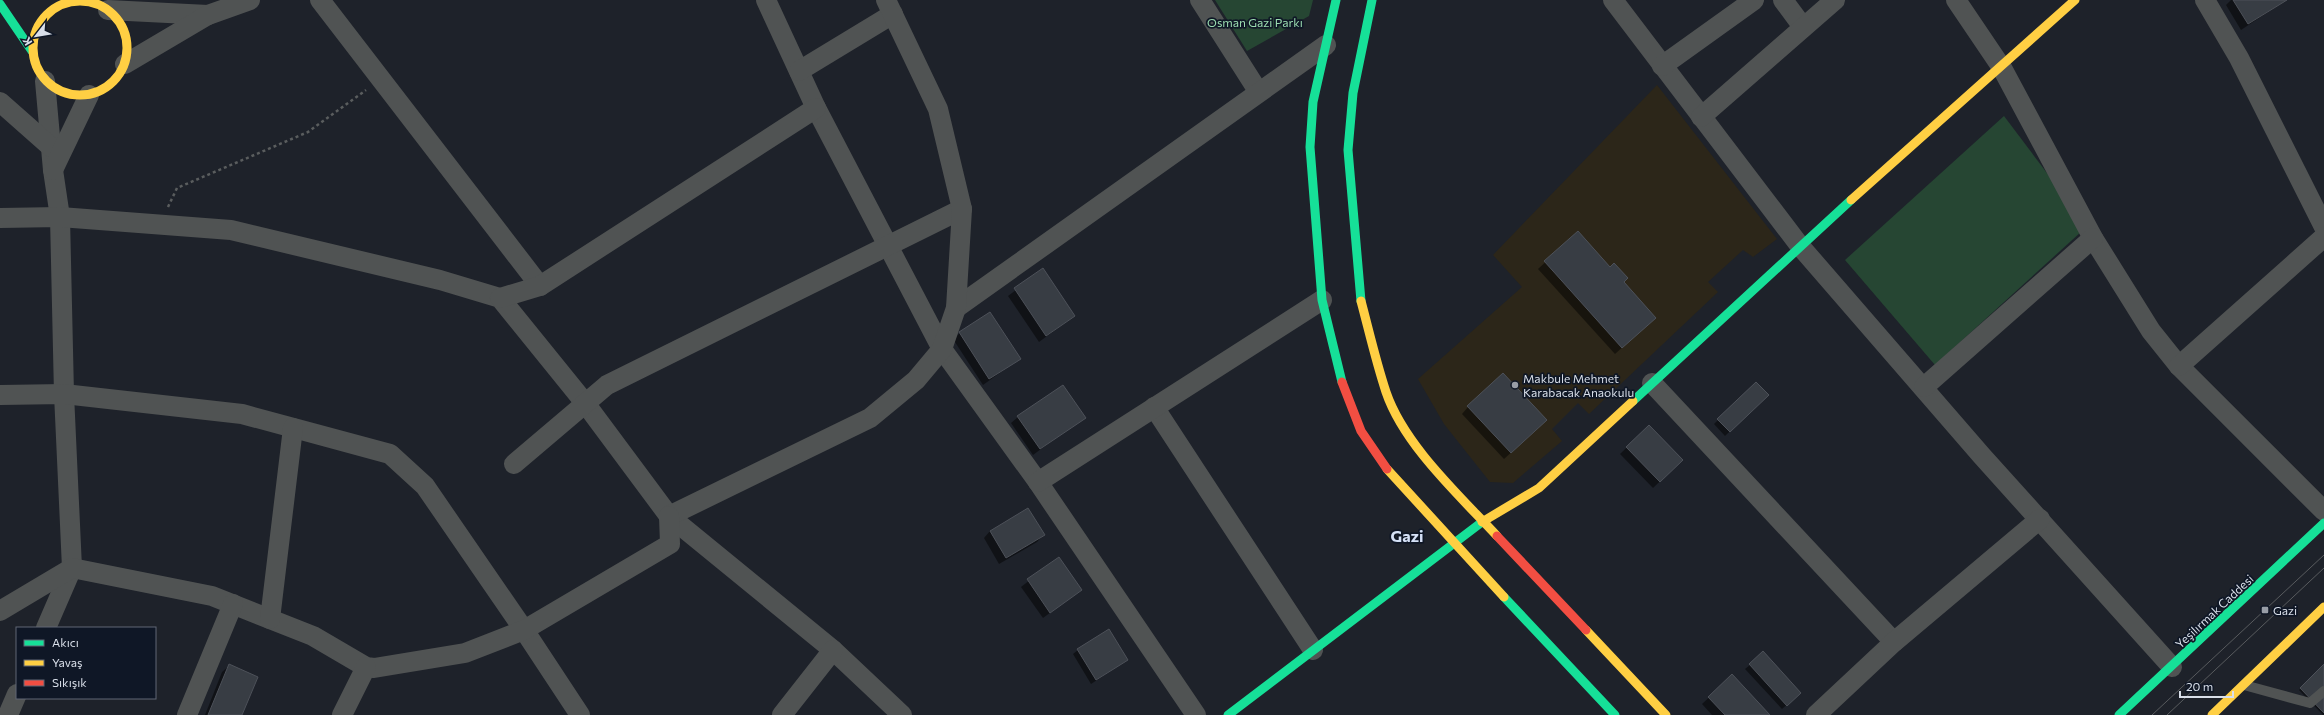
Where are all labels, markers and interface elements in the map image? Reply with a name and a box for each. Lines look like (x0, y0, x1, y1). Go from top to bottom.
park label: Osman Gazi Parkı (1207, 15, 1303, 29)
north arrow (16, 16, 56, 56)
text: K (19, 34, 35, 48)
place label: Makbule Mehmet Karabacak Anaokulu (1523, 371, 1634, 399)
marker: Makbule Mehmet Karabacak Anaokulu (1510, 380, 1520, 390)
district label: Gazi (1391, 526, 1423, 545)
street label: Yeşilırmak Caddesi (2172, 571, 2256, 651)
place label: Gazi (2273, 603, 2297, 617)
marker: Gazi (2260, 605, 2270, 615)
legend (16, 627, 156, 699)
text: Akıcı (52, 635, 79, 649)
text: Yavaş (52, 655, 83, 669)
scale bar (2180, 673, 2233, 699)
text: Sıkışık (52, 675, 87, 689)
text: 20 m (2186, 679, 2213, 693)

